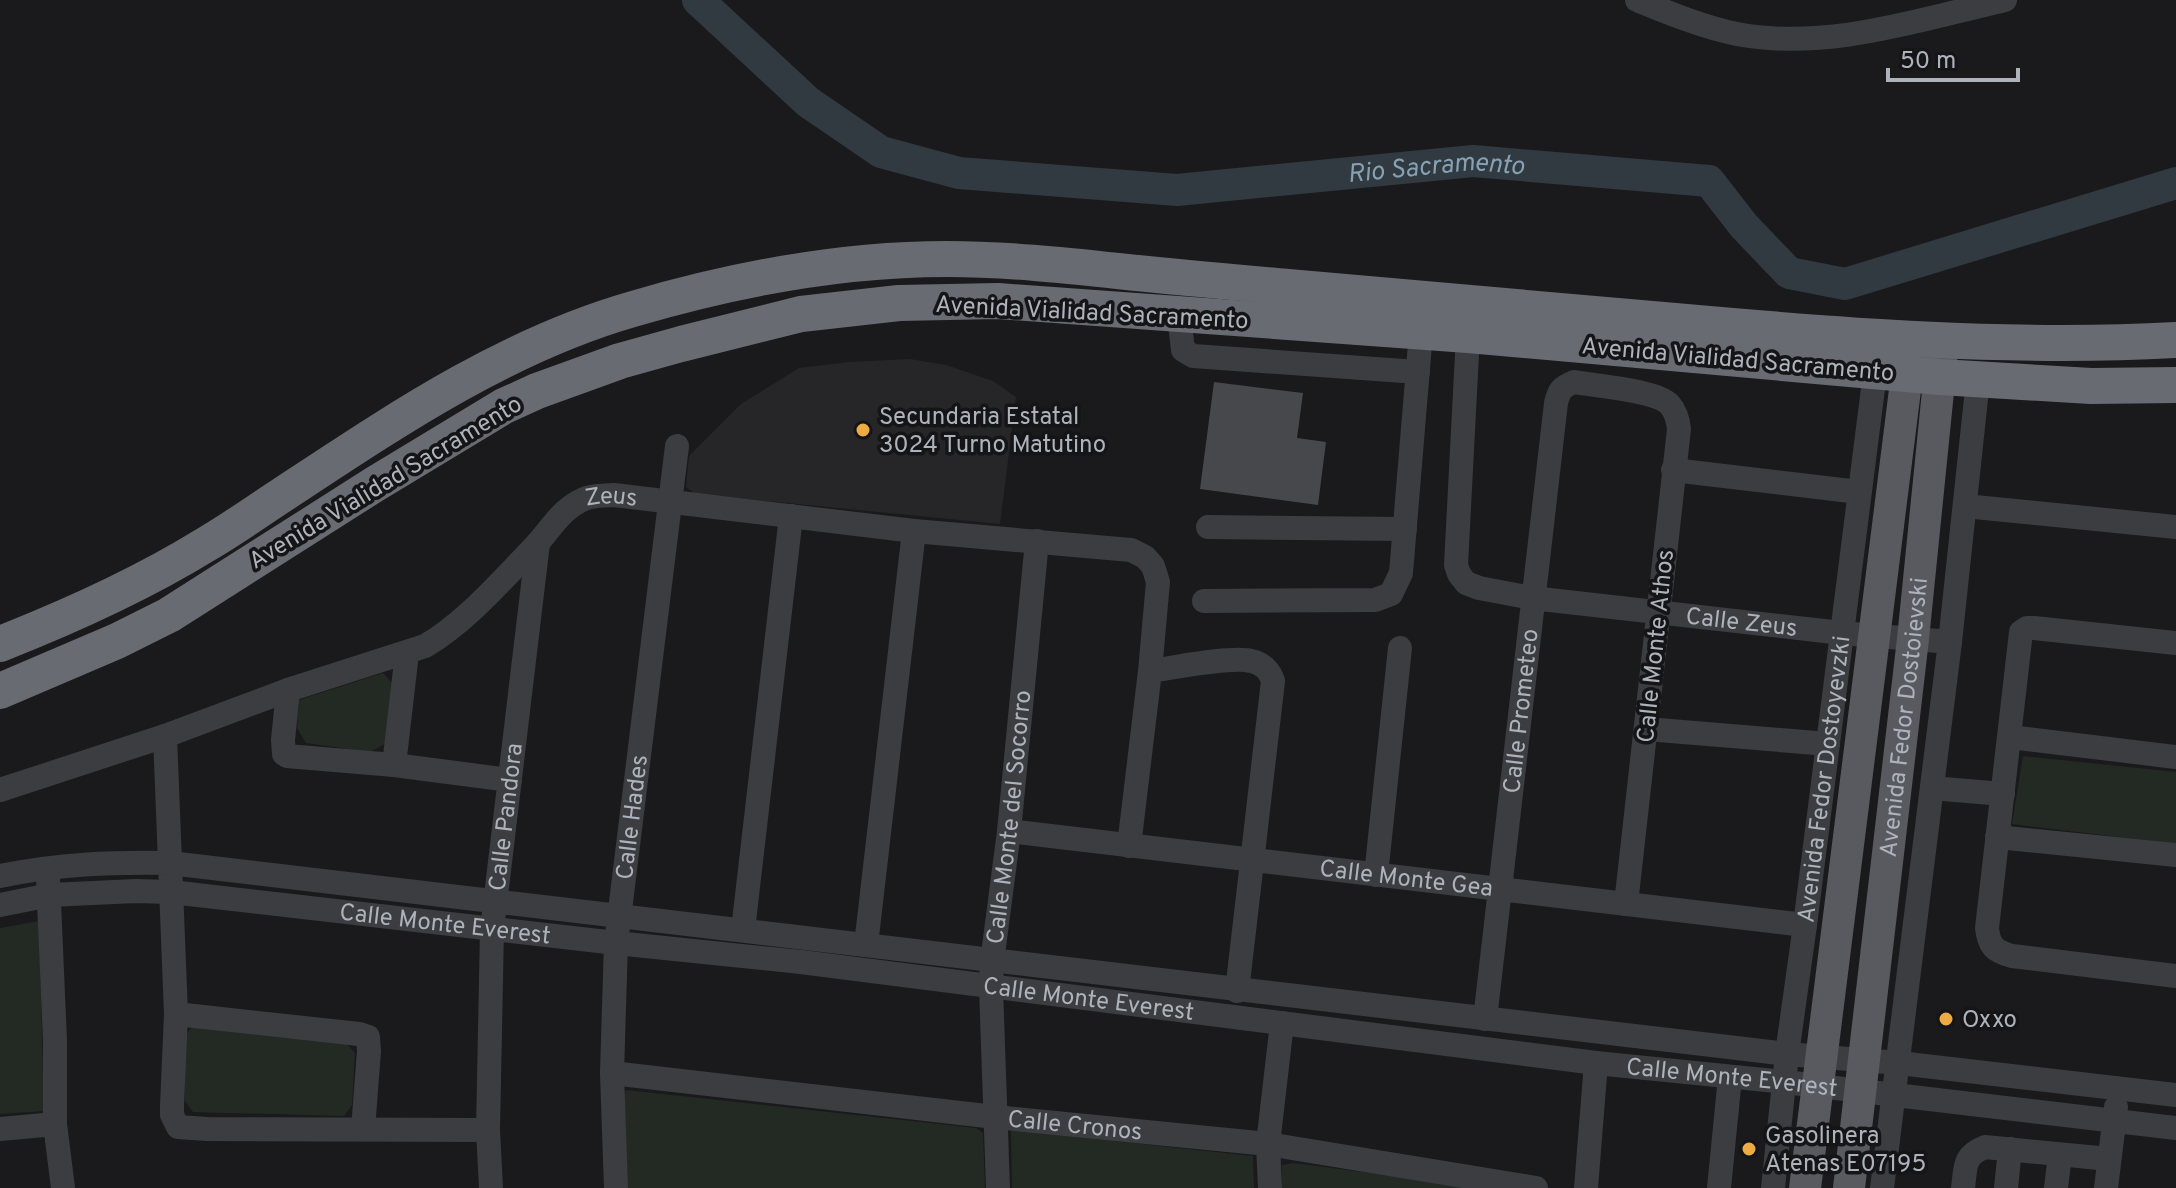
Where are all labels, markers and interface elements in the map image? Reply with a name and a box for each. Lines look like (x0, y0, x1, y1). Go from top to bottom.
scale bar (1888, 32, 2018, 82)
text: 50 m (1900, 47, 1956, 77)
water label: Rio Sacramento (1346, 147, 1526, 192)
street label: Avenida Vialidad Sacramento (935, 291, 1249, 337)
street label: Avenida Vialidad Sacramento (1580, 332, 1895, 390)
street label: Avenida Vialidad Sacramento (244, 390, 528, 577)
place label: Secundaria Estatal 3024 Turno Matutino (879, 403, 1106, 461)
marker: Secundaria Estatal 3024 Turno Matutino (854, 421, 872, 439)
street label: Zeus (583, 482, 639, 515)
street label: Calle Monte Athos (1632, 548, 1682, 744)
street label: Avenida Fedor Dostoievski (1875, 576, 1936, 859)
street label: Calle Zeus (1684, 602, 1799, 645)
street label: Calle Prometeo (1498, 627, 1547, 795)
street label: Avenida Fedor Dostoyevzki (1792, 634, 1859, 925)
street label: Calle Monte del Socorro (981, 689, 1040, 946)
street label: Calle Pandora (484, 741, 531, 893)
street label: Calle Hades (611, 753, 656, 882)
street label: Calle Monte Gea (1318, 855, 1494, 905)
street label: Calle Monte Everest (338, 898, 552, 952)
street label: Calle Monte Everest (981, 972, 1196, 1029)
place label: Oxxo (1962, 1006, 2017, 1036)
marker: Oxxo (1937, 1010, 1955, 1028)
street label: Calle Monte Everest (1625, 1053, 1839, 1105)
street label: Calle Cronos (1006, 1105, 1144, 1148)
place label: Gasolinera Atenas E07195 (1765, 1122, 1926, 1180)
marker: Gasolinera Atenas E07195 (1740, 1140, 1758, 1158)

